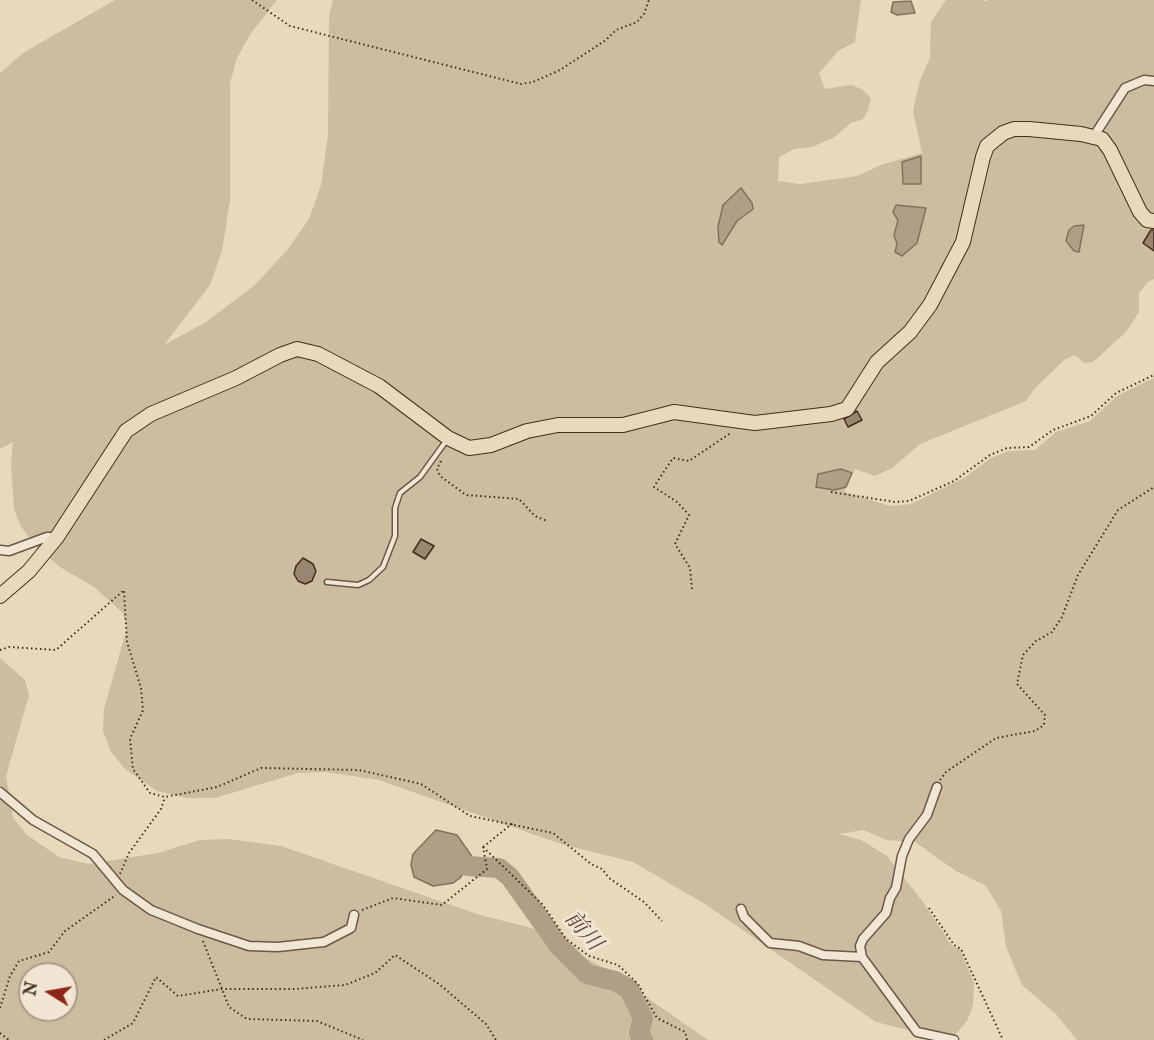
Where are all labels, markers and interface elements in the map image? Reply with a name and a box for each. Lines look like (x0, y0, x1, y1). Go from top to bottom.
water label: 前川 (558, 907, 606, 957)
north arrow (18, 962, 78, 1022)
text: N (21, 980, 43, 998)

